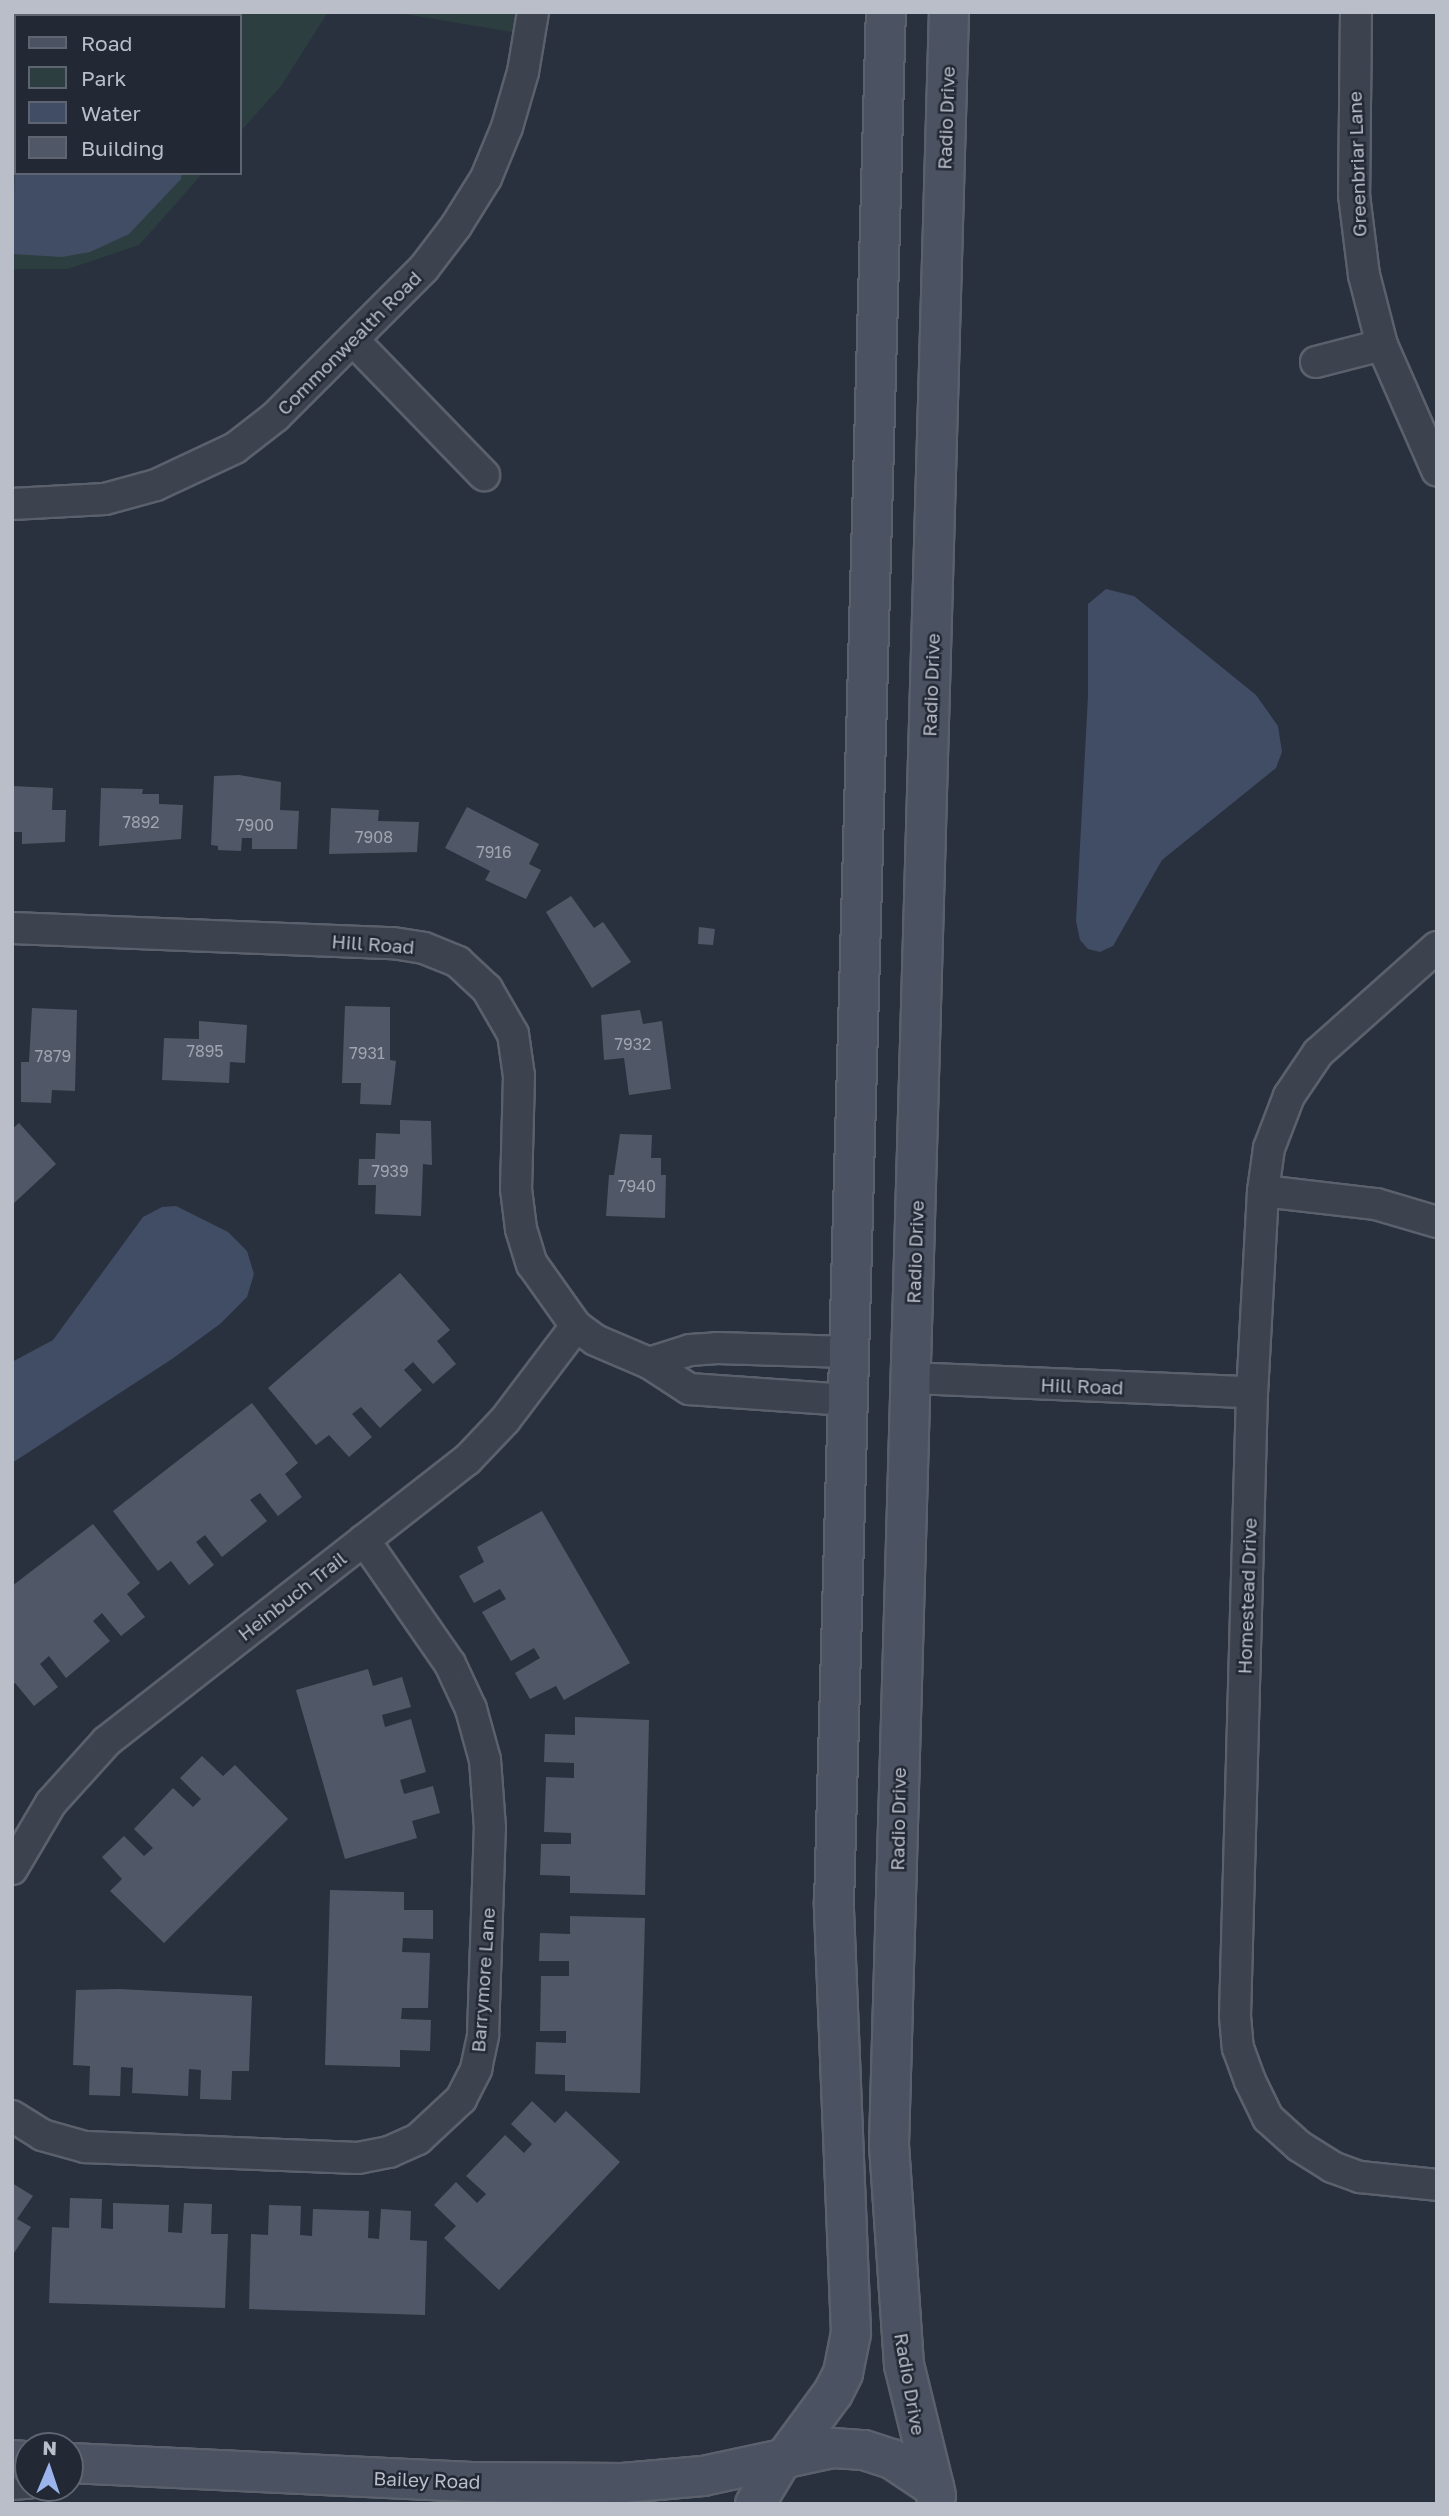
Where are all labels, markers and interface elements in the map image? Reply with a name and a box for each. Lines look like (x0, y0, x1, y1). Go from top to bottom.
legend (14, 14, 242, 175)
text: Road (81, 30, 132, 56)
text: Park (81, 65, 126, 91)
street label: Radio Drive (933, 66, 959, 170)
street label: Greenbriar Lane (1343, 91, 1371, 237)
text: Water (81, 100, 141, 126)
text: Building (81, 135, 164, 161)
street label: Commonwealth Road (272, 266, 426, 420)
street label: Radio Drive (918, 633, 944, 737)
house number: 7892 (122, 812, 160, 832)
house number: 7900 (236, 815, 274, 835)
house number: 7908 (355, 827, 393, 847)
house number: 7916 (476, 842, 512, 862)
street label: Hill Road (331, 930, 415, 958)
house number: 7932 (615, 1034, 651, 1054)
house number: 7895 (186, 1041, 224, 1061)
house number: 7931 (349, 1043, 385, 1063)
house number: 7879 (35, 1046, 71, 1066)
house number: 7939 (371, 1161, 409, 1181)
house number: 7940 (618, 1176, 656, 1196)
street label: Radio Drive (902, 1200, 928, 1304)
street label: Hill Road (1040, 1373, 1124, 1399)
street label: Homestead Drive (1233, 1517, 1261, 1675)
street label: Heinbuch Trail (233, 1547, 351, 1645)
street label: Radio Drive (886, 1767, 910, 1871)
street label: Barrymore Lane (467, 1907, 499, 2053)
street label: Radio Drive (890, 2331, 930, 2437)
north arrow (14, 2432, 84, 2502)
text: N (42, 2436, 57, 2459)
street label: Bailey Road (373, 2467, 481, 2493)

